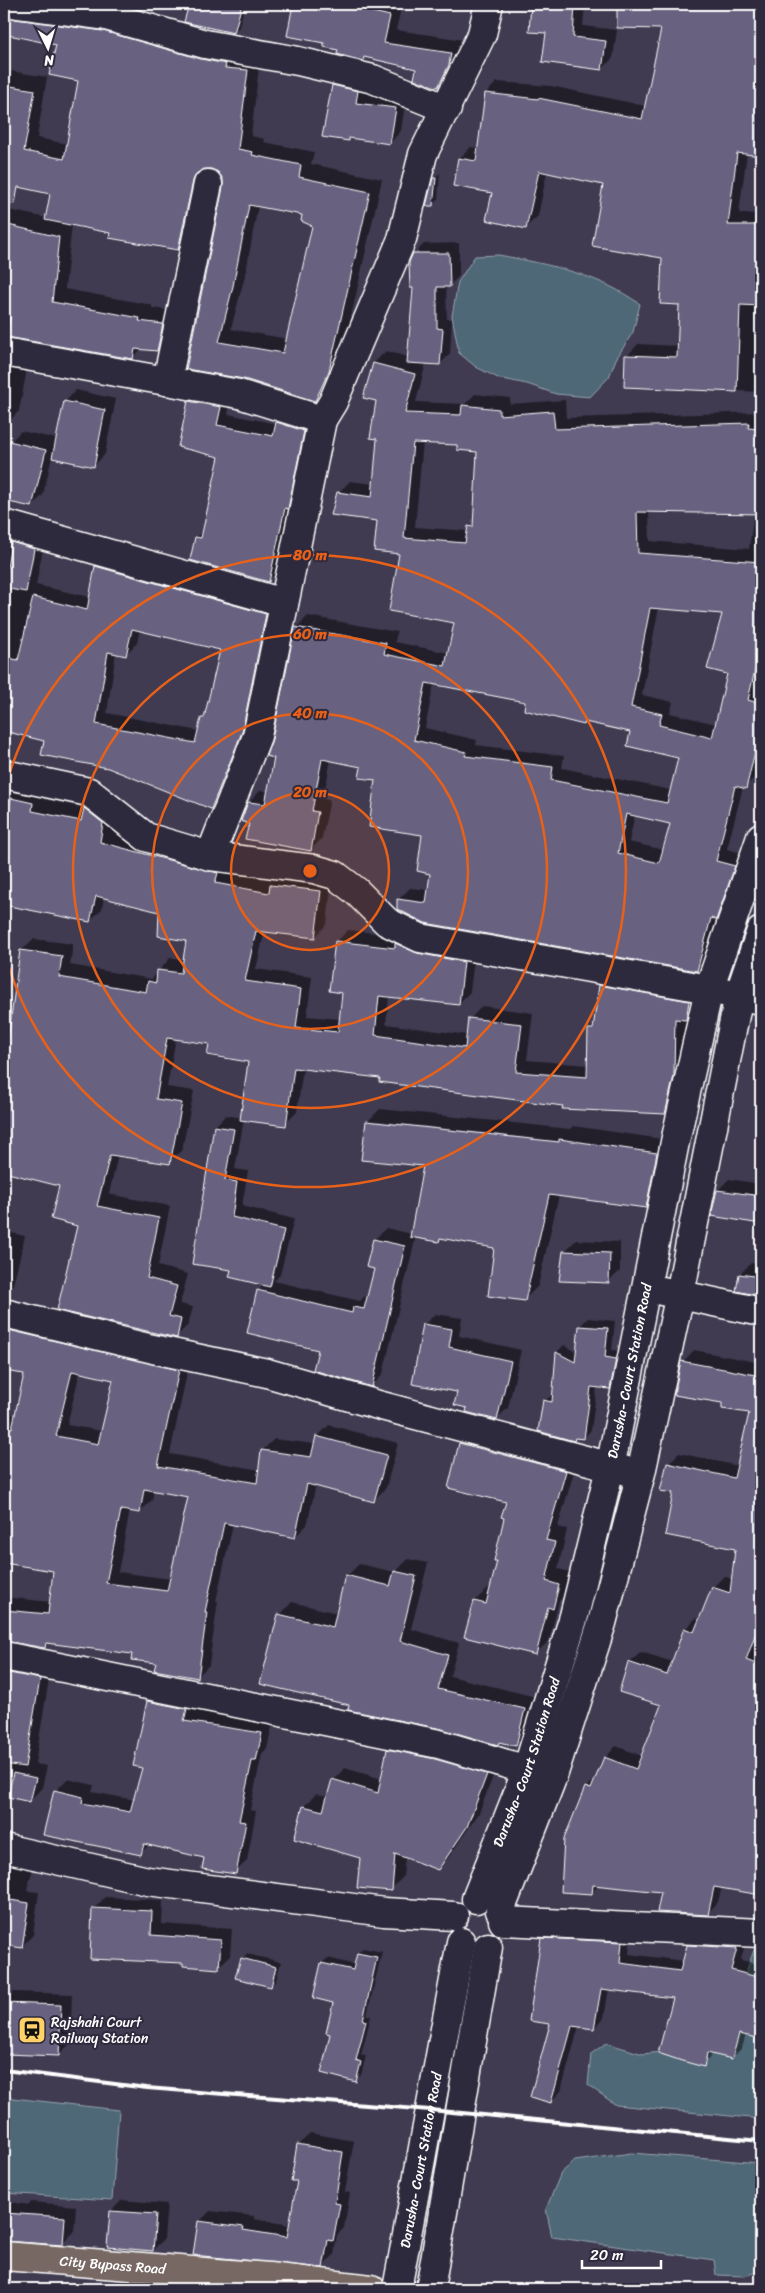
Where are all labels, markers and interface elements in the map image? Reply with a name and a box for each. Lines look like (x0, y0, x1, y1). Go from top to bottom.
north arrow (22, 22, 72, 72)
text: N (43, 47, 56, 73)
text: 80 m (292, 542, 327, 568)
text: 60 m (292, 621, 327, 647)
text: 40 m (292, 700, 328, 726)
text: 20 m (292, 779, 327, 805)
centre of rings (301, 862, 319, 880)
street label: Darusha- Court Station Road (600, 1280, 660, 1461)
street label: Darusha- Court Station Road (486, 1673, 568, 1851)
place label: Rajshahi Court Railway Station (51, 2010, 149, 2051)
station icon: Rajshahi Court Railway Station (17, 2015, 47, 2045)
street label: Darusha- Court Station Road (393, 2069, 450, 2250)
scale bar (582, 2238, 661, 2270)
text: 20 m (590, 2242, 624, 2268)
street label: City Bypass Road (59, 2248, 168, 2282)

